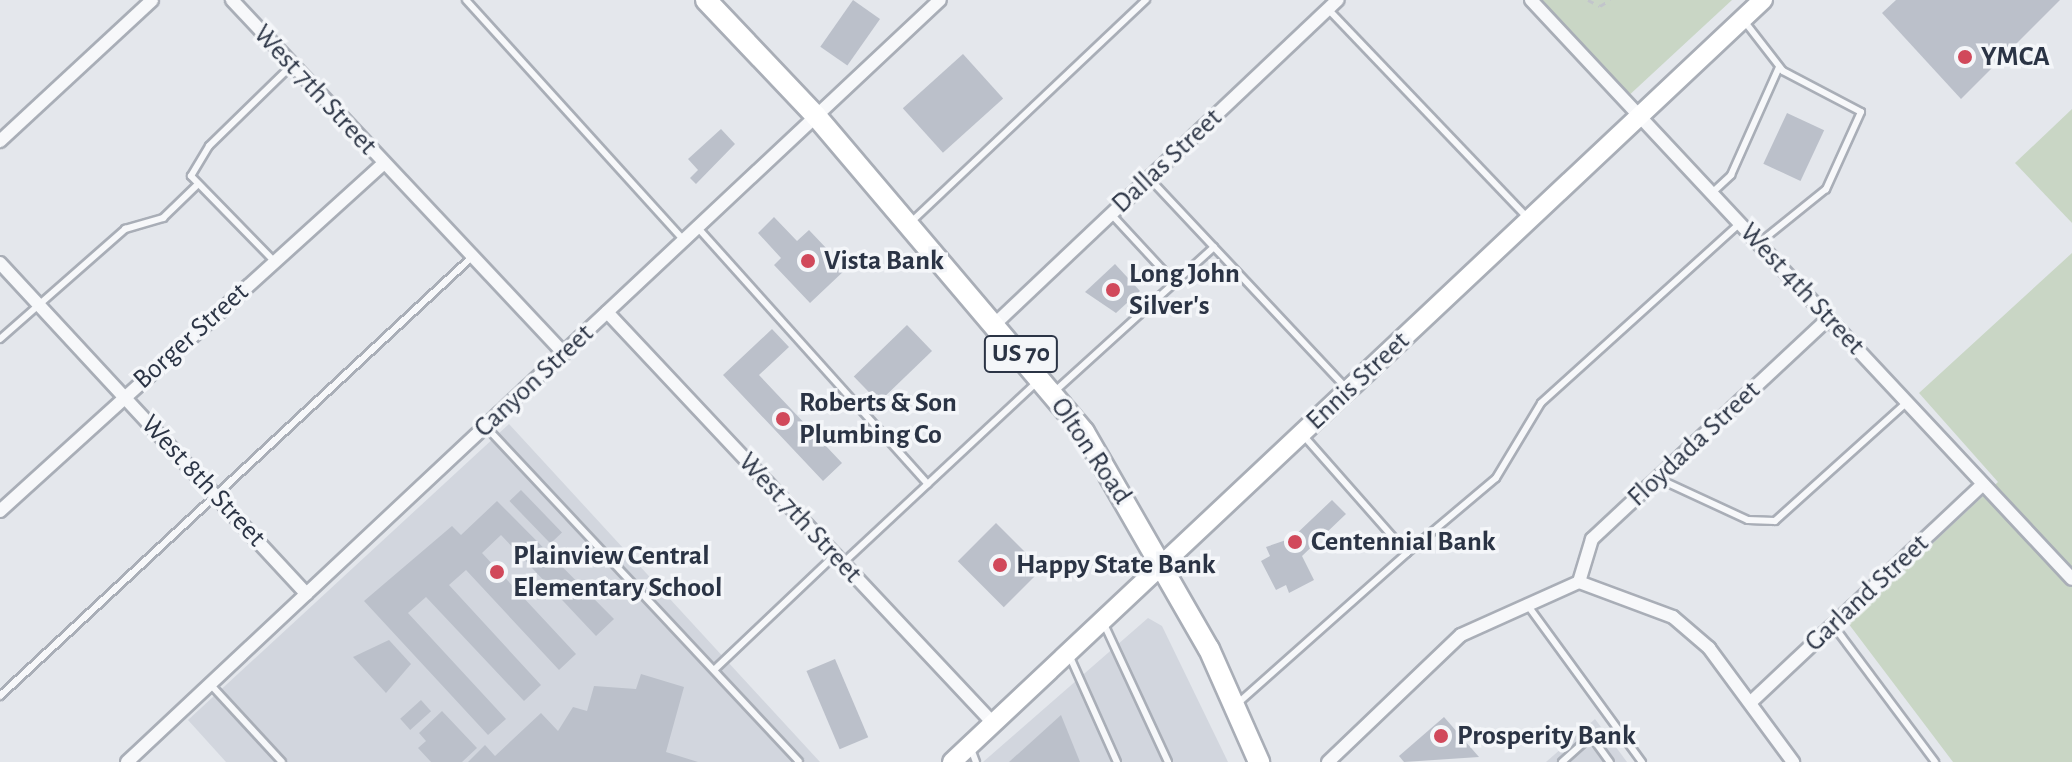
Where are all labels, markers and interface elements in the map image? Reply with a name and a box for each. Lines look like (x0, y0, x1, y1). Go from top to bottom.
street label: West 7th Street (246, 18, 384, 162)
place label: YMCA (1981, 40, 2050, 74)
marker: YMCA (1956, 48, 1974, 66)
street label: Dallas Street (1105, 101, 1229, 221)
street label: West 4th Street (1732, 216, 1872, 362)
place label: Vista Bank (824, 244, 944, 278)
marker: Vista Bank (799, 252, 817, 270)
place label: Long John Silver's (1129, 257, 1240, 323)
street label: Borger Street (126, 276, 256, 396)
marker: Long John Silver's (1104, 281, 1122, 299)
street label: Canyon Street (467, 317, 601, 445)
street label: Ennis Street (1299, 325, 1417, 437)
road number: US 70 (983, 332, 1059, 376)
street label: Floydada Street (1621, 374, 1767, 514)
place label: Roberts & Son Plumbing Co (799, 386, 957, 452)
street label: Olton Road (1043, 391, 1139, 511)
street label: West 8th Street (133, 408, 273, 554)
marker: Roberts & Son Plumbing Co (774, 410, 792, 428)
street label: West 7th Street (731, 446, 869, 590)
place label: Centennial Bank (1311, 525, 1496, 559)
street label: Garland Street (1798, 527, 1936, 659)
marker: Centennial Bank (1286, 533, 1304, 551)
place label: Plainview Central Elementary School (513, 539, 722, 605)
place label: Happy State Bank (1016, 548, 1216, 582)
marker: Happy State Bank (991, 556, 1009, 574)
marker: Plainview Central Elementary School (488, 563, 506, 581)
place label: Prosperity Bank (1457, 719, 1636, 753)
marker: Prosperity Bank (1432, 727, 1450, 745)

